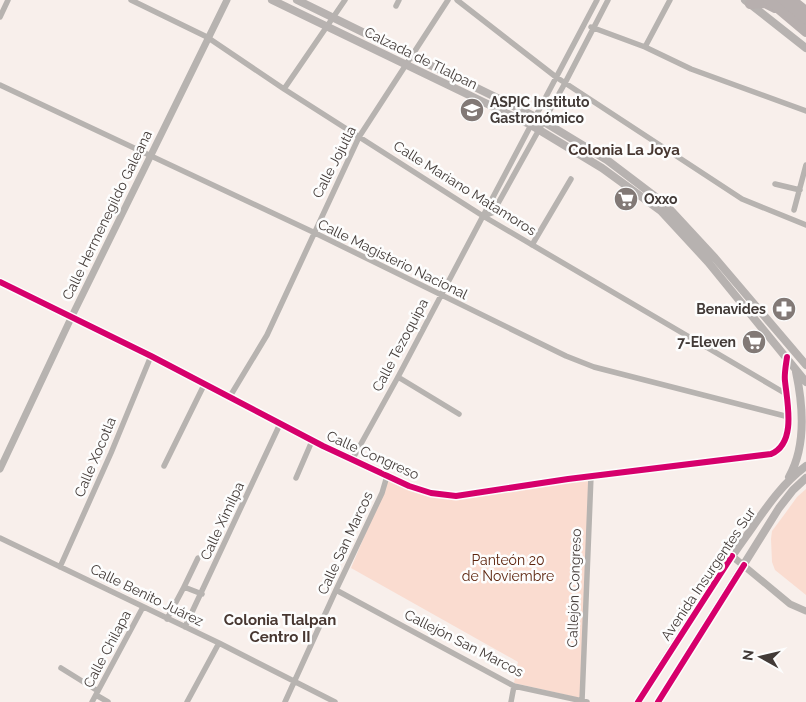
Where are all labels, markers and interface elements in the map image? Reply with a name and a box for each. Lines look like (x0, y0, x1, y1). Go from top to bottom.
street label: Calzada de Tlalpan (362, 24, 480, 92)
place label: ASPIC Instituto Gastronómico (490, 94, 590, 126)
school or university icon: ASPIC Instituto Gastronómico (459, 97, 485, 123)
street label: Calle Jojutla (309, 123, 359, 201)
street label: Calle Hermenegildo Galeana (59, 128, 155, 302)
street label: Calle Mariano Matamoros (391, 137, 539, 239)
district label: Colonia La Joya (568, 141, 680, 159)
supermarket icon: Oxxo (613, 186, 639, 212)
place label: Oxxo (644, 191, 678, 207)
street label: Calle Magisterio Nacional (316, 216, 471, 302)
street label: Calle Tezoquipa (369, 296, 431, 394)
pharmacy icon: Benavides (771, 296, 797, 322)
place label: Benavides (696, 301, 766, 317)
supermarket icon: 7-Eleven (741, 329, 767, 355)
place label: 7-Eleven (677, 334, 736, 350)
street label: Calle Xocotla (71, 415, 119, 499)
street label: Calle Congreso (324, 427, 422, 483)
street label: Calle Ximilpa (197, 479, 247, 563)
street label: Calle San Marcos (314, 489, 376, 597)
street label: Avenida Insurgentes Sur (658, 504, 759, 643)
street label: Callejón Congreso (564, 528, 584, 648)
park label: Panteón 20 de Noviembre (462, 552, 554, 584)
street label: Calle Benito Juárez (88, 561, 206, 629)
street label: Callejón San Marcos (402, 606, 526, 680)
street label: Calle Chilapa (80, 608, 134, 690)
district label: Colonia Tlalpan Centro II (224, 611, 336, 646)
north arrow (736, 632, 786, 682)
text: N (739, 649, 757, 662)

